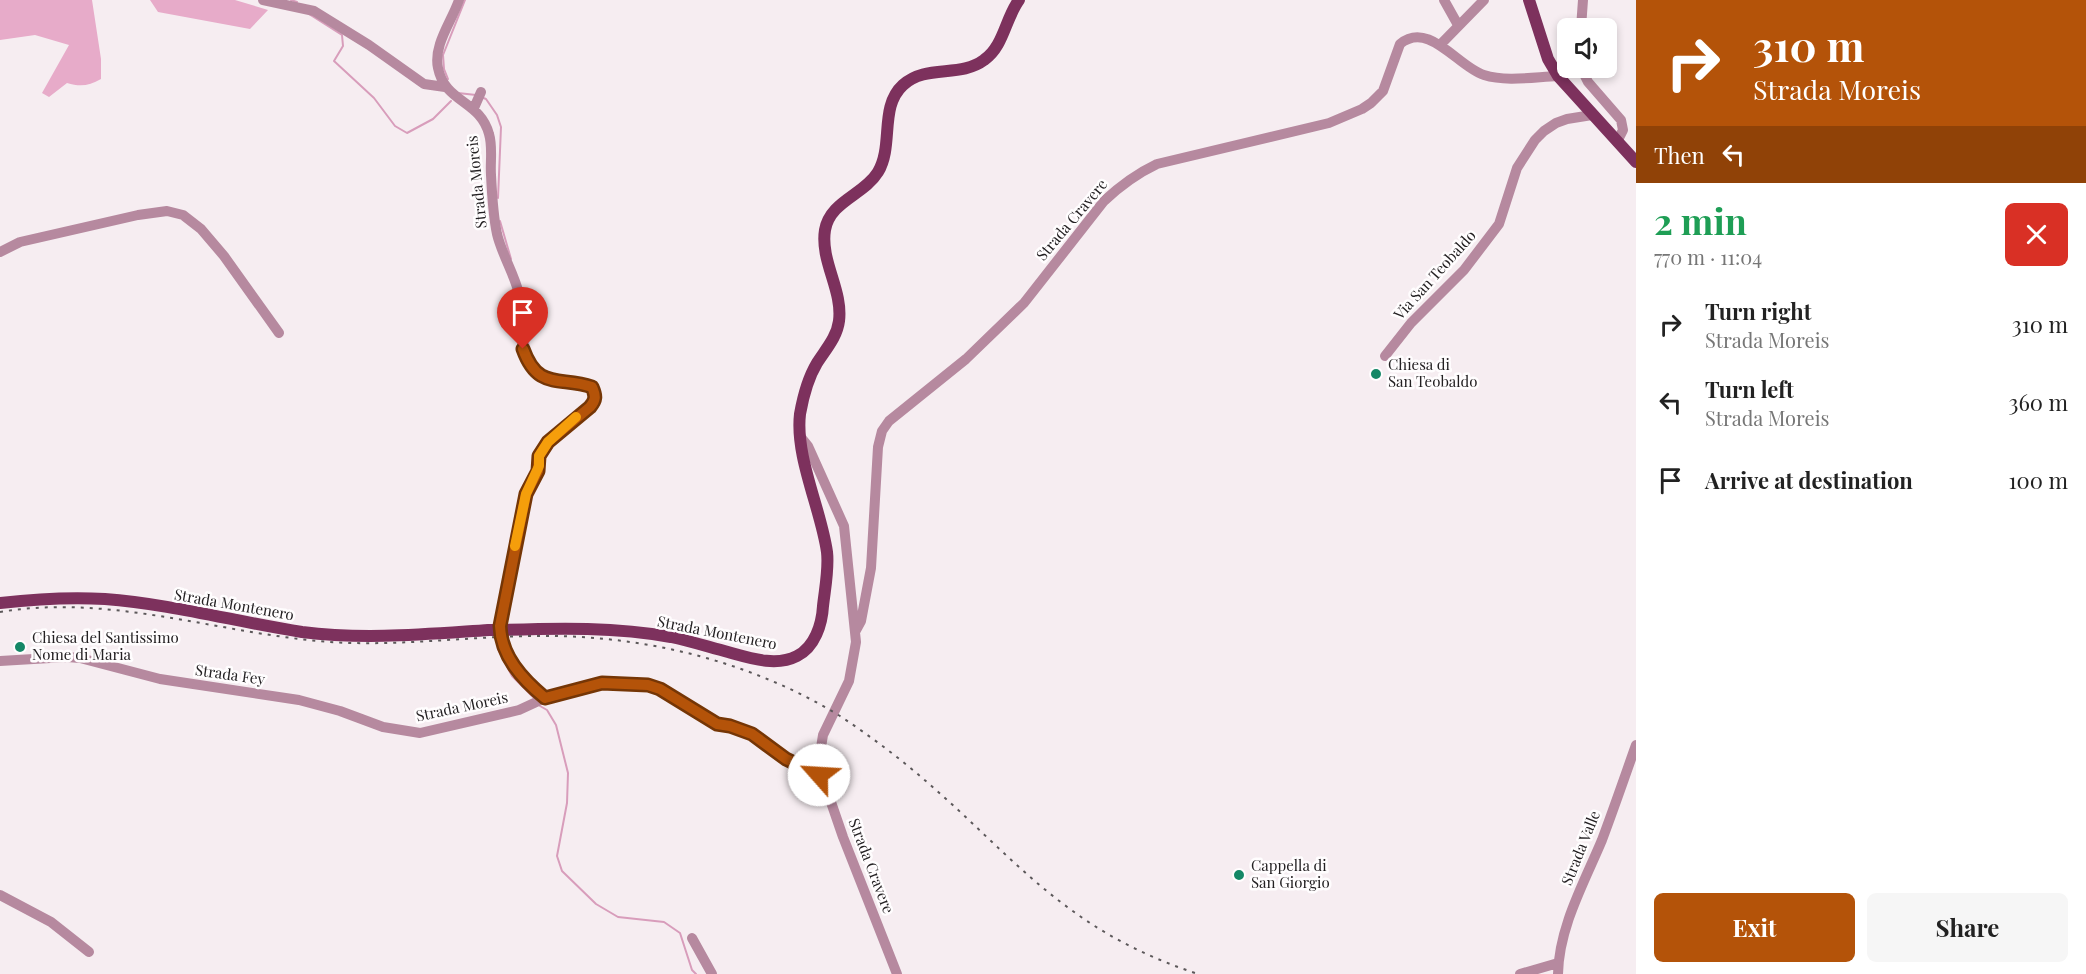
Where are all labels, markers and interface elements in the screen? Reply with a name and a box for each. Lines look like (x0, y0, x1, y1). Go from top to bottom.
text: 310 m (1753, 17, 1864, 73)
map controls (1557, 18, 1617, 78)
button: sound (1557, 18, 1617, 78)
icon: right (1654, 24, 1732, 102)
text: Strada Moreis (1753, 71, 1921, 107)
street label: Strada Moreis (461, 135, 491, 230)
icon: left (1717, 138, 1750, 171)
text: Then (1654, 140, 1705, 170)
street label: Strada Cravere (1031, 174, 1111, 264)
text: 2 min (1654, 196, 1747, 244)
button: close (2005, 203, 2068, 266)
street label: Via San Teobaldo (1388, 225, 1480, 324)
text: 770 m · 11:04 (1654, 243, 1762, 270)
pin (497, 287, 548, 349)
icon: arrive (506, 296, 539, 329)
text: Turn right (1705, 296, 1811, 326)
icon: right (1654, 308, 1687, 341)
text: 310 m (2012, 309, 2068, 339)
text: Strada Moreis (1705, 326, 1830, 353)
place label: Chiesa di San Teobaldo (1388, 354, 1477, 391)
marker: Chiesa di San Teobaldo (1369, 367, 1383, 381)
text: Turn left (1705, 374, 1794, 404)
icon: left (1654, 386, 1687, 419)
text: 360 m (2008, 387, 2068, 417)
text: Strada Moreis (1705, 404, 1830, 431)
icon: arrive (1654, 464, 1687, 497)
text: Arrive at destination (1705, 465, 1913, 495)
text: 100 m (2008, 465, 2068, 495)
street label: Strada Montenero (173, 584, 296, 624)
street label: Strada Montenero (656, 611, 779, 653)
place label: Chiesa del Santissimo Nome di Maria (32, 627, 179, 664)
marker: Chiesa del Santissimo Nome di Maria (13, 640, 27, 654)
street label: Strada Fey (194, 659, 267, 689)
street label: Strada Moreis (414, 687, 510, 726)
position arrow (787, 743, 851, 807)
street label: Strada Valle (1556, 807, 1604, 888)
street label: Strada Cravere (845, 815, 899, 916)
place label: Cappella di San Giorgio (1251, 855, 1330, 892)
marker: Cappella di San Giorgio (1232, 868, 1246, 882)
button: Exit (1654, 893, 1855, 962)
button: Share (1867, 893, 2068, 962)

